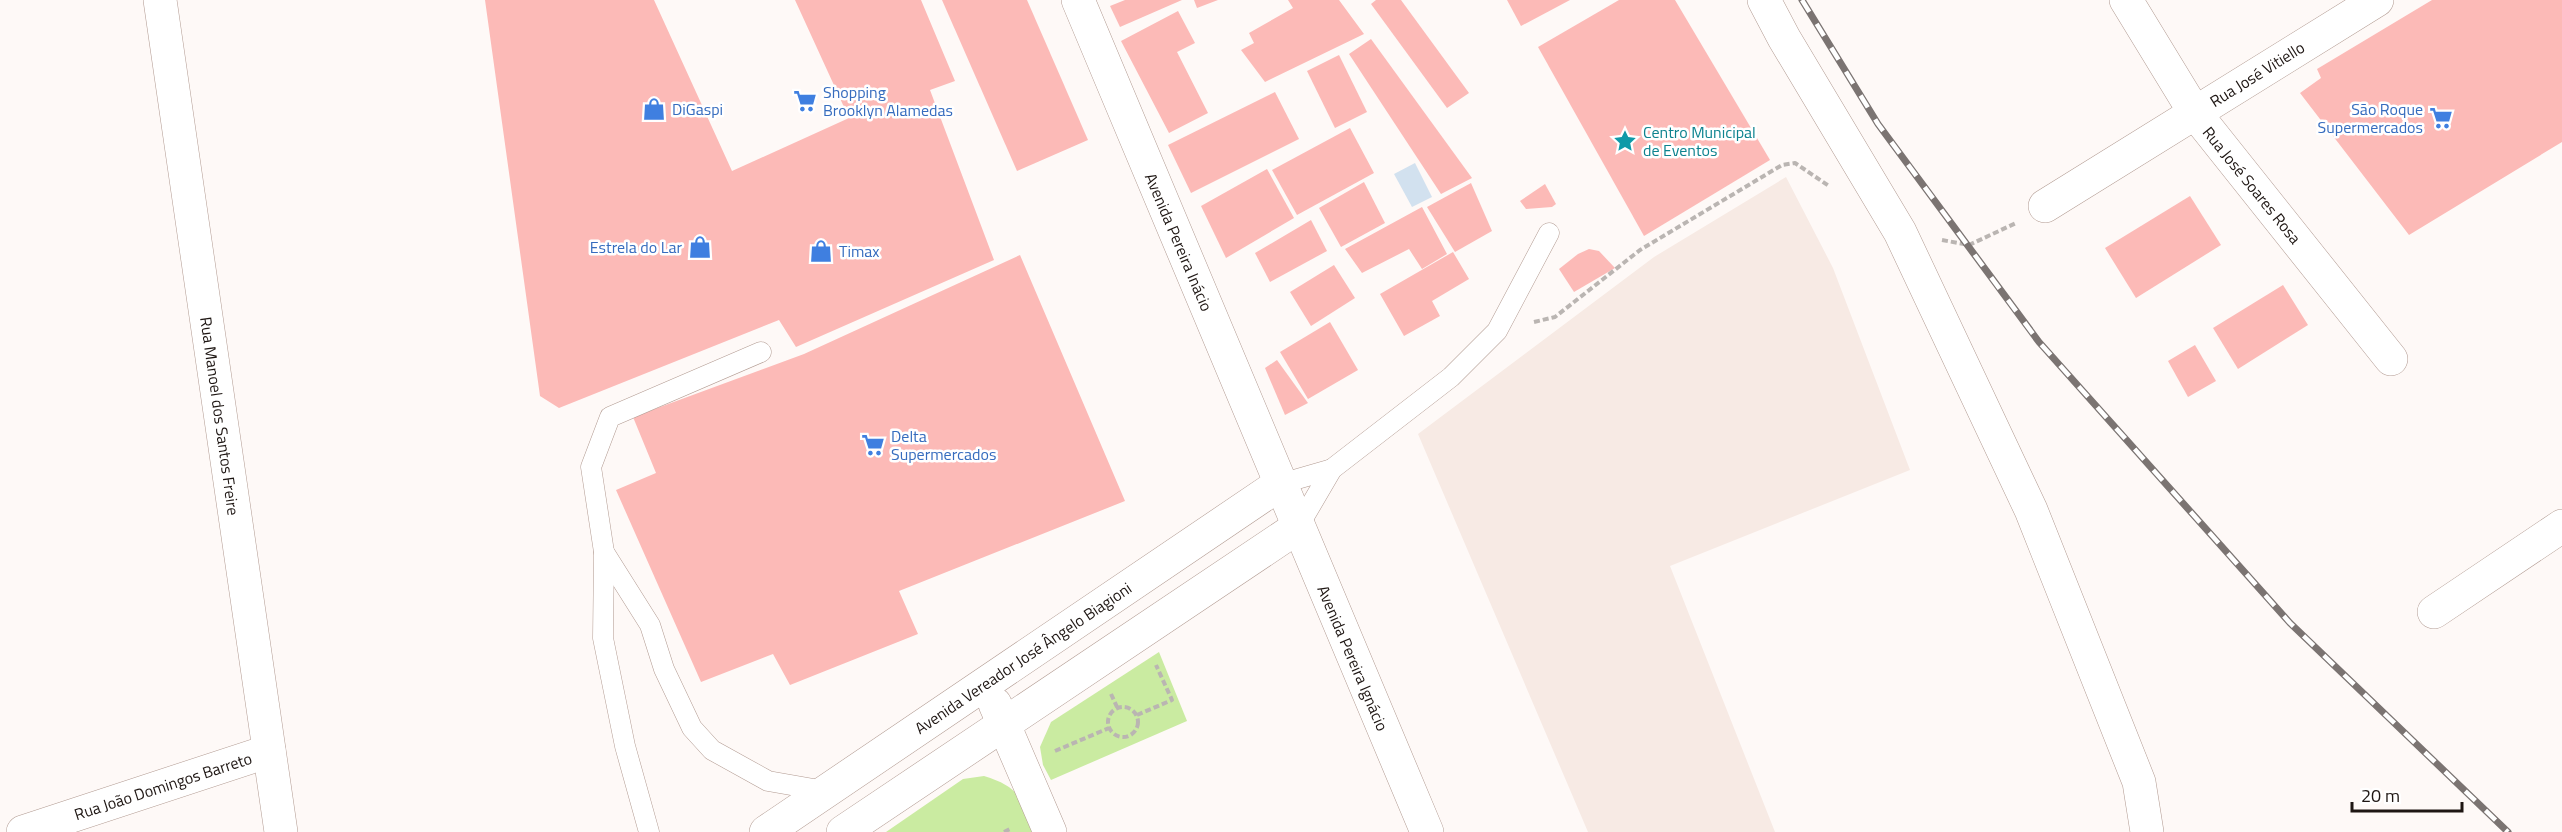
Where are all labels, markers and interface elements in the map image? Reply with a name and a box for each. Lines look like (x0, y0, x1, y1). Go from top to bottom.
street label: Rua José Vitiello (2205, 35, 2309, 113)
place label: Shopping Brooklyn Alamedas (823, 80, 953, 122)
supermarket icon: Shopping Brooklyn Alamedas (792, 88, 818, 114)
shop icon: DiGaspi (641, 96, 667, 122)
place label: DiGaspi (672, 97, 723, 121)
place label: São Roque Supermercados (2318, 97, 2423, 139)
supermarket icon: São Roque Supermercados (2428, 105, 2454, 131)
place label: Centro Municipal de Eventos (1643, 120, 1756, 162)
street label: Rua José Soares Rosa (2197, 121, 2307, 249)
place icon: Centro Municipal de Eventos (1612, 128, 1638, 154)
street label: Avenida Pereira Inácio (1139, 169, 1219, 315)
shop icon: Estrela do Lar (687, 234, 713, 260)
place label: Estrela do Lar (590, 235, 682, 259)
shop icon: Timax (808, 238, 834, 264)
place label: Timax (839, 239, 880, 263)
street label: Rua Manoel dos Santos Freire (194, 315, 246, 517)
place label: Delta Supermercados (891, 424, 996, 466)
supermarket icon: Delta Supermercados (860, 432, 886, 458)
street label: Avenida Vereador José Ângelo Biagioni (910, 576, 1136, 740)
street label: Avenida Pereira Ignácio (1311, 581, 1395, 735)
street label: Rua João Domingos Barreto (71, 746, 255, 826)
scale bar (2352, 775, 2462, 813)
text: 20 m (2361, 782, 2400, 809)

